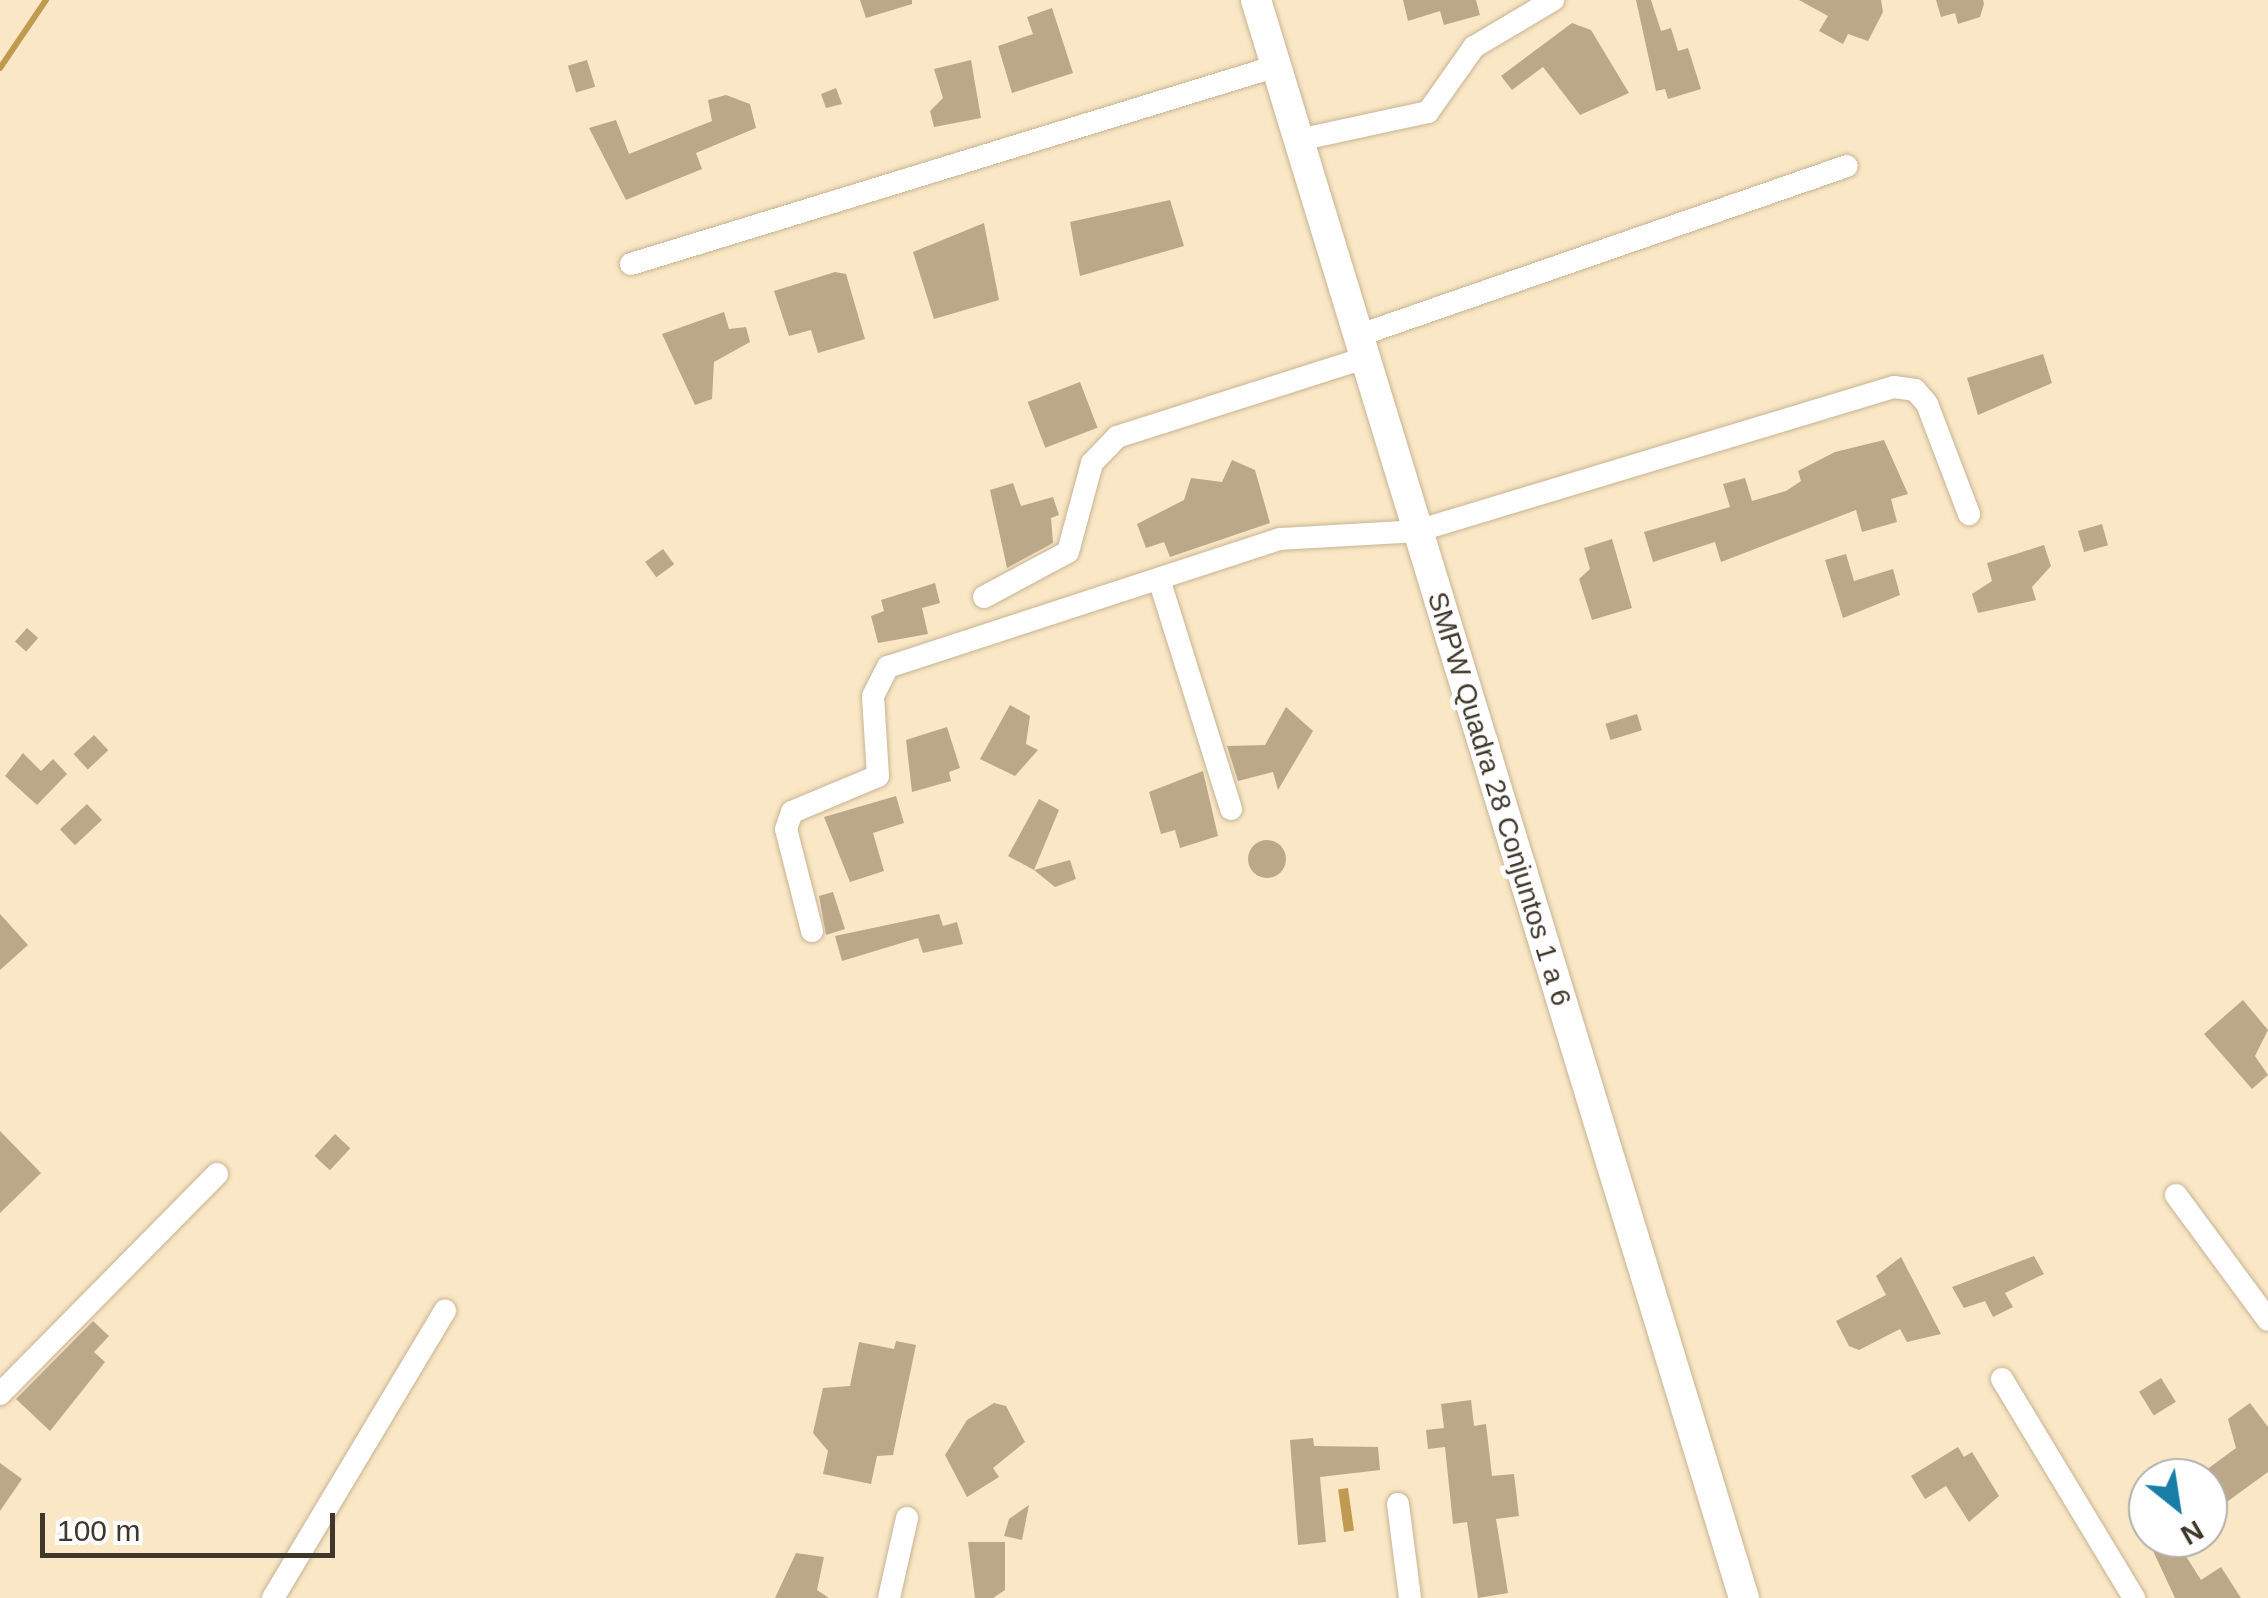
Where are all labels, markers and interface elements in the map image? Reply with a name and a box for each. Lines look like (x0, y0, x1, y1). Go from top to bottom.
street label: SMPW Quadra 28 Conjuntos 1 a 6 (1420, 588, 1578, 1010)
north arrow (2128, 1458, 2228, 1558)
scale bar (45, 1493, 340, 1555)
text: 100 m (57, 1514, 140, 1547)
text: N (2176, 1514, 2209, 1551)

